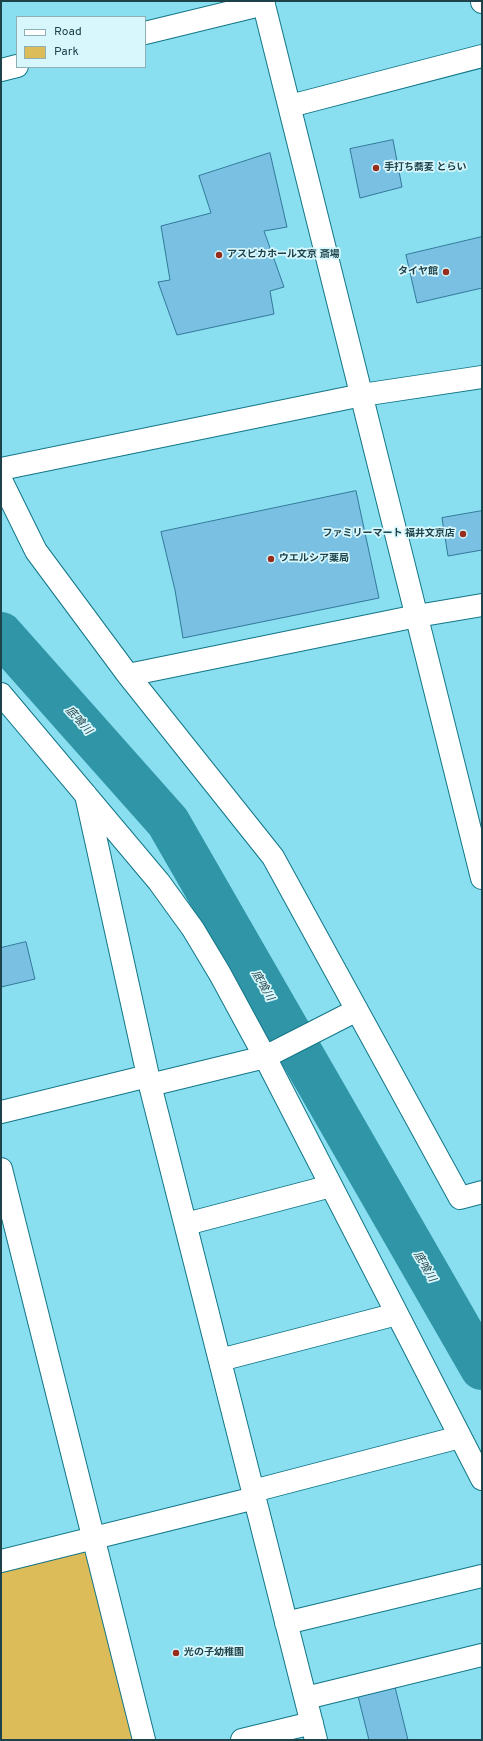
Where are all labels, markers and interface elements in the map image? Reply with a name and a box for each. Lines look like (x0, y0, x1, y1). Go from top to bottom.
legend (16, 16, 146, 68)
text: Road (54, 24, 82, 40)
text: Park (54, 44, 79, 60)
place label: 手打ち蕎麦 とらい (384, 162, 466, 174)
marker: 手打ち蕎麦 とらい (371, 163, 381, 173)
place label: アスピカホール文京 斎場 (227, 249, 339, 261)
marker: アスピカホール文京 斎場 (214, 250, 224, 260)
place label: タイヤ館 (398, 266, 438, 278)
marker: タイヤ館 (441, 267, 451, 277)
place label: ファミリーマート 福井文京店 (323, 528, 455, 540)
marker: ファミリーマート 福井文京店 (458, 529, 468, 539)
place label: ウエルシア薬局 (279, 553, 349, 565)
marker: ウエルシア薬局 (266, 554, 276, 564)
water label: 底喰川 (62, 704, 94, 738)
water label: 底喰川 (248, 968, 276, 1004)
water label: 底喰川 (410, 1249, 438, 1285)
place label: 光の子幼稚園 (184, 1647, 244, 1659)
marker: 光の子幼稚園 (171, 1648, 181, 1658)

